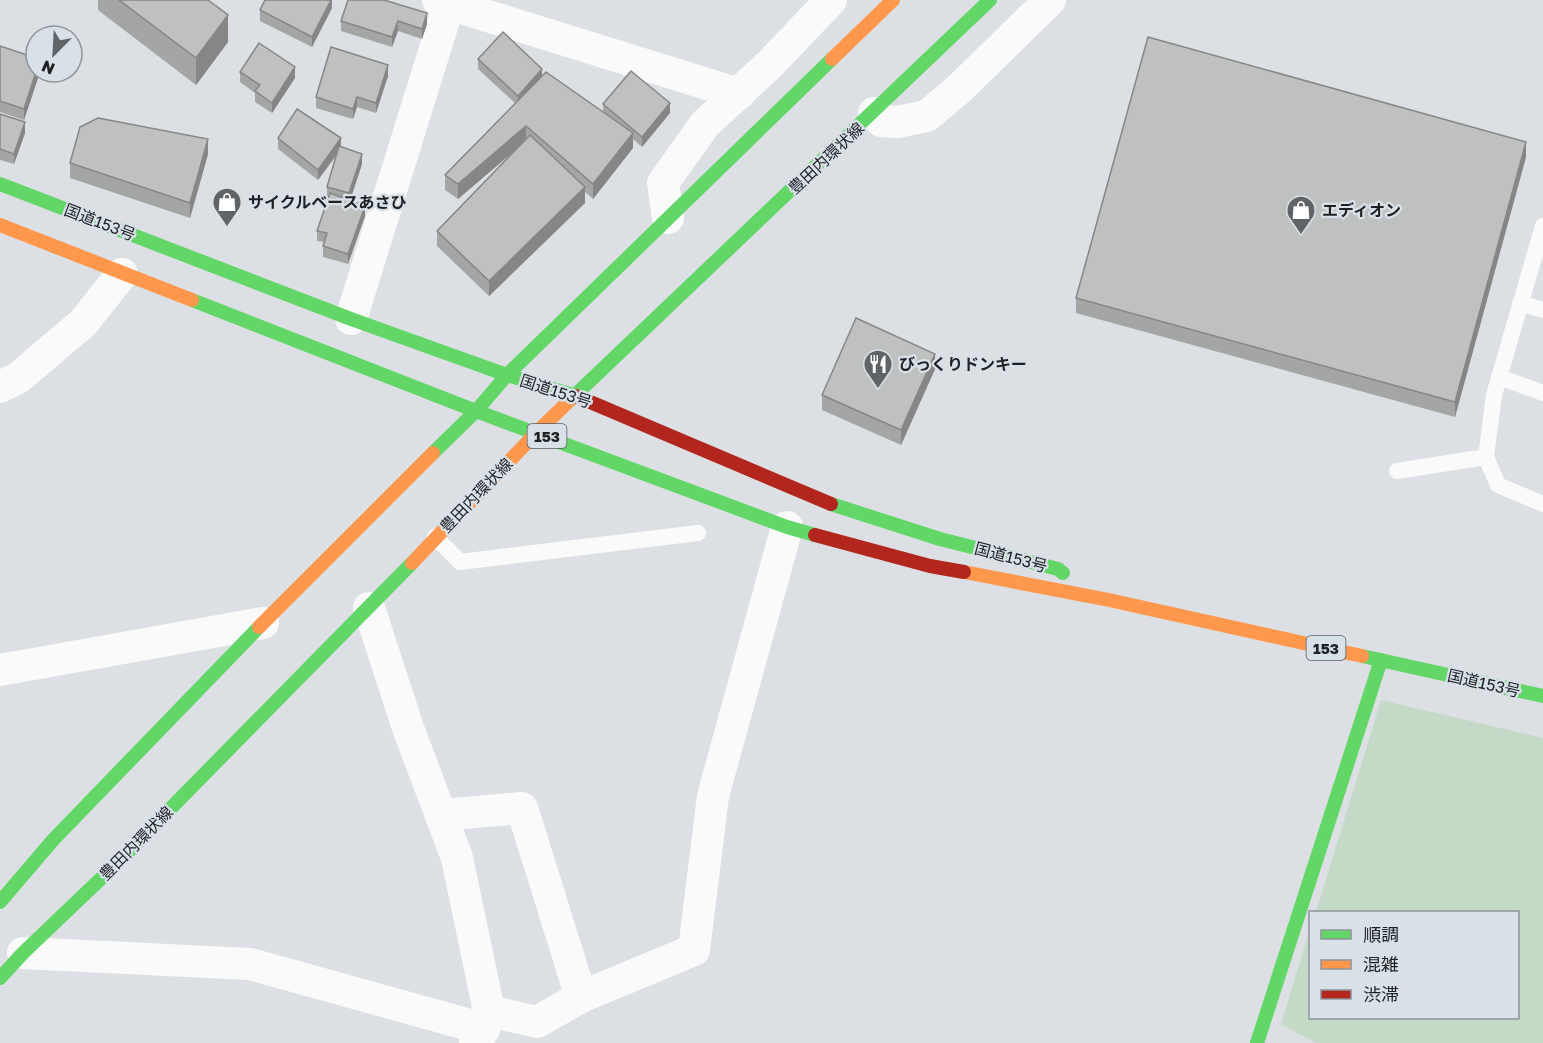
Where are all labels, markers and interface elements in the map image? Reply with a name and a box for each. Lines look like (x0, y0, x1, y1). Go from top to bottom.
north arrow (24, 24, 84, 84)
text: N (38, 56, 58, 79)
street label: 豊田内環状線 (784, 118, 868, 198)
shop icon: サイクルベースあさひ (211, 186, 243, 228)
place label: サイクルベースあさひ (248, 192, 406, 212)
shop icon: エディオン (1285, 194, 1317, 236)
street label: 国道153号 (62, 199, 138, 245)
place label: エディオン (1322, 200, 1401, 220)
restaurant icon: びっくりドンキー (862, 348, 894, 390)
place label: びっくりドンキー (899, 354, 1027, 374)
street label: 国道153号 (518, 370, 594, 412)
road number: 153 (528, 424, 566, 448)
street label: 豊田内環状線 (435, 454, 517, 536)
street label: 国道153号 (972, 538, 1050, 576)
road number: 153 (1306, 636, 1346, 660)
street label: 国道153号 (1446, 665, 1522, 701)
street label: 豊田内環状線 (95, 802, 177, 884)
legend (1309, 911, 1519, 1019)
text: 順調 (1363, 923, 1399, 945)
text: 混雑 (1363, 953, 1399, 975)
text: 渋滞 (1363, 983, 1399, 1005)

